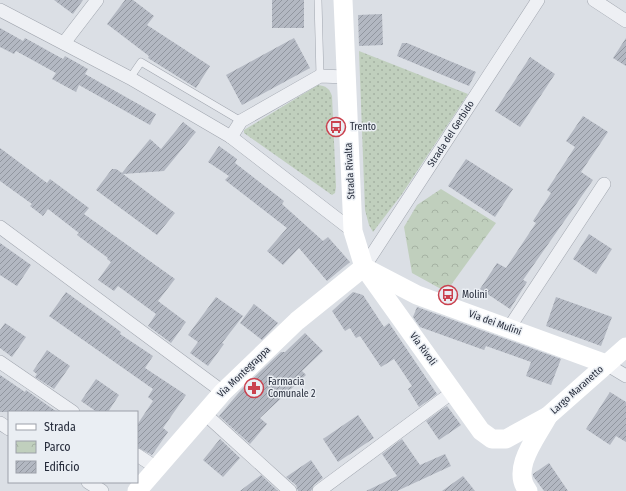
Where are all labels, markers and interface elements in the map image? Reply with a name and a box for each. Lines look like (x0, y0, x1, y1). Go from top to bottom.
street label: Strada del Gerbido (425, 99, 477, 169)
bus stop icon: Trento (325, 116, 347, 138)
place label: Trento (350, 121, 376, 133)
street label: Strada Rivalta (343, 142, 357, 200)
bus stop icon: Molini (437, 284, 459, 306)
place label: Molini (462, 289, 487, 301)
street label: Via dei Mulini (467, 308, 523, 338)
street label: Via Rivoli (407, 330, 439, 368)
street label: Via Montegrappa (215, 344, 273, 400)
street label: Largo Maranetto (548, 363, 606, 417)
place label: Farmacia Comunale 2 (268, 376, 316, 400)
pharmacy icon: Farmacia Comunale 2 (243, 377, 265, 399)
legend (8, 411, 138, 483)
text: Strada (44, 420, 76, 434)
text: Parco (44, 440, 71, 454)
text: Edificio (44, 460, 80, 474)

